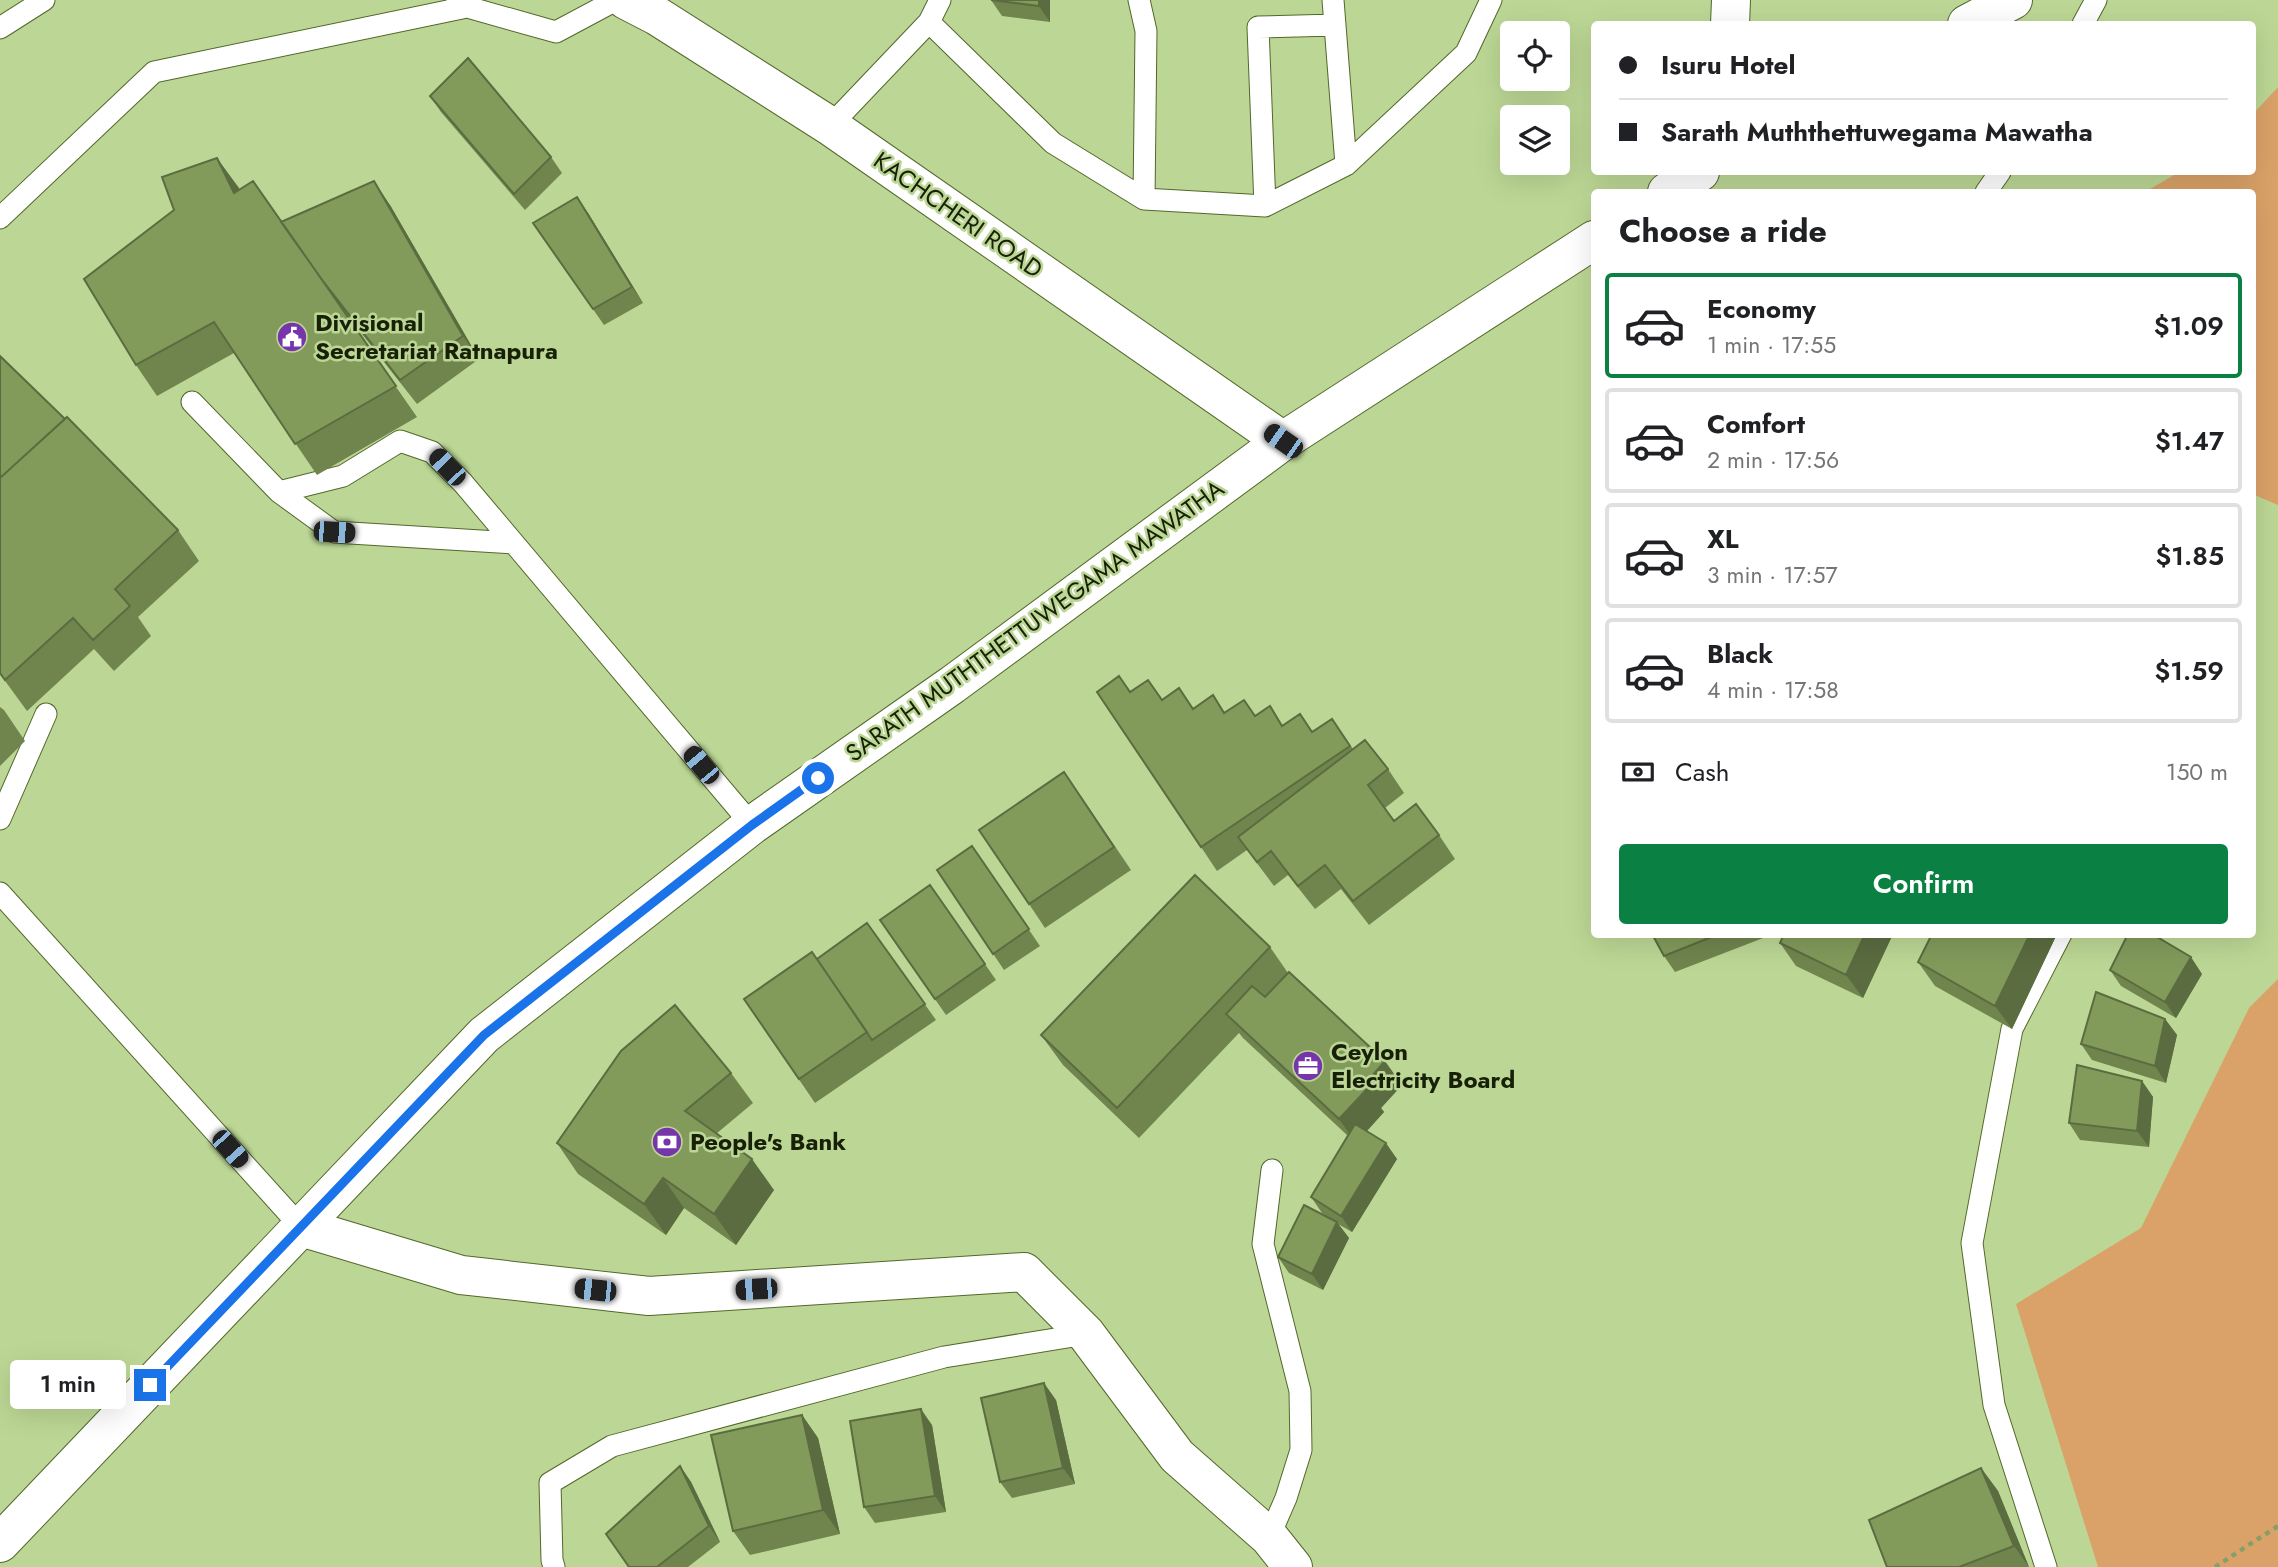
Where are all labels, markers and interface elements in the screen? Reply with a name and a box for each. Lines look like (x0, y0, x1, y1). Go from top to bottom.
map controls (1500, 21, 1570, 175)
button: locate (1500, 21, 1570, 91)
text: Isuru Hotel (1661, 46, 1796, 84)
button: layers (1500, 105, 1570, 175)
text: Sarath Muththettuwegama Mawatha (1661, 113, 2093, 151)
street label: KACHCHERI ROAD (867, 143, 1050, 286)
text: Choose a ride (1619, 208, 1827, 254)
text: Economy (1707, 290, 1816, 328)
icon: car (1623, 294, 1686, 357)
place label: Divisional Secretariat Ratnapura (315, 305, 558, 368)
text: $1.09 (2154, 307, 2224, 345)
public building icon: Divisional Secretariat Ratnapura (275, 320, 309, 354)
text: 1 min · 17:55 (1707, 328, 1836, 362)
text: Comfort (1707, 405, 1805, 443)
icon: car (1623, 409, 1686, 472)
car (1260, 420, 1307, 462)
text: $1.47 (2155, 422, 2224, 460)
text: 2 min · 17:56 (1707, 443, 1839, 477)
car (425, 445, 470, 489)
street label: SARATH MUTHTHETTUWEGAMA MAWATHA (838, 471, 1231, 770)
car (313, 520, 356, 544)
text: XL (1707, 520, 1739, 558)
icon: car (1623, 524, 1686, 587)
text: $1.85 (2155, 537, 2224, 575)
text: 3 min · 17:57 (1707, 558, 1838, 592)
text: Black (1707, 635, 1773, 673)
icon: car (1623, 639, 1686, 702)
text: $1.59 (2154, 652, 2224, 690)
text: 4 min · 17:58 (1707, 673, 1839, 707)
car (680, 742, 723, 788)
icon: cash (1619, 753, 1657, 791)
text: Cash (1675, 753, 1729, 791)
text: 150 m (2166, 755, 2228, 789)
route start (802, 762, 834, 794)
button: Confirm (1619, 844, 2228, 924)
place label: Ceylon Electricity Board (1331, 1034, 1515, 1097)
office icon: Ceylon Electricity Board (1291, 1049, 1325, 1083)
place label: People's Bank (690, 1124, 846, 1159)
bank icon: People's Bank (650, 1125, 684, 1159)
car (209, 1126, 252, 1172)
car (574, 1277, 617, 1303)
car (735, 1277, 778, 1301)
callout: 1 min (10, 1360, 125, 1410)
text: 1 min (40, 1367, 96, 1401)
route end (134, 1369, 166, 1401)

